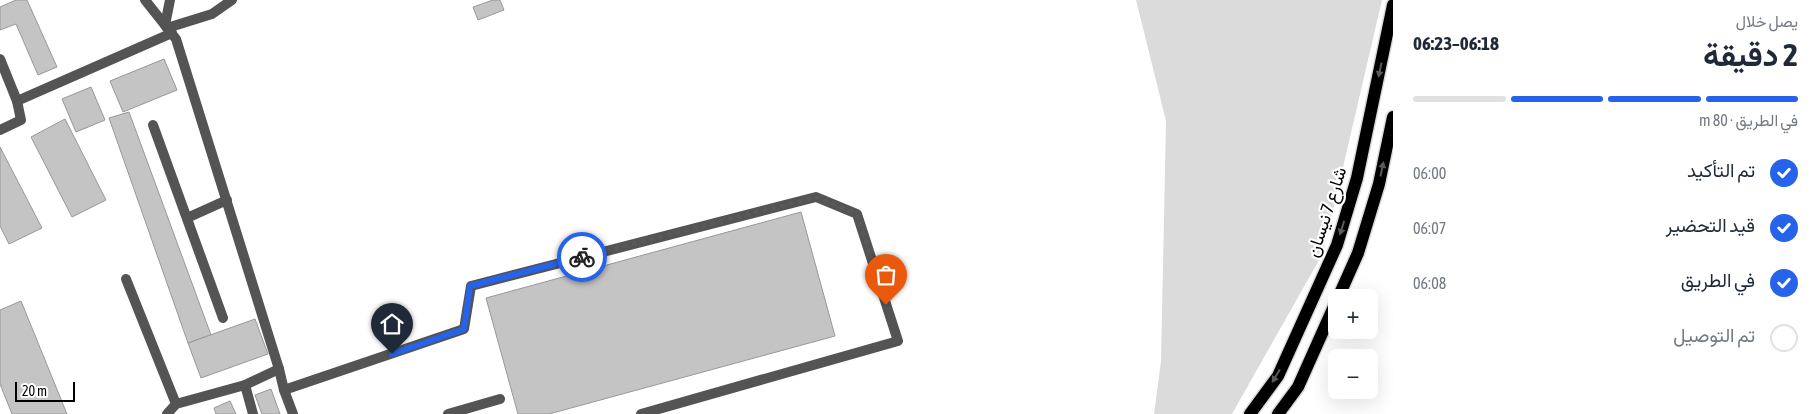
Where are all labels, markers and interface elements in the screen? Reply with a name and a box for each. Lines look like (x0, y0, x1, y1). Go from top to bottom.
text: يصل خلال (1736, 12, 1798, 30)
text: 06:18–06:23 (1413, 32, 1499, 54)
text: 2 دقيقة (1703, 36, 1798, 73)
one-way arrow (1375, 63, 1383, 79)
text: في الطريق · 80 m (1699, 111, 1798, 129)
text: تم التأكيد (1687, 159, 1755, 181)
icon: check (1770, 159, 1798, 187)
one-way arrow (1379, 161, 1387, 177)
street label: شارع 7 نيسان (1302, 164, 1352, 260)
text: 06:00 (1413, 164, 1446, 182)
text: قيد التحضير (1666, 214, 1755, 236)
icon: check (1770, 214, 1798, 242)
text: 06:07 (1413, 219, 1446, 237)
one-way arrow (1338, 221, 1346, 236)
courier (557, 232, 607, 282)
icon: bike (568, 243, 596, 271)
pin (865, 254, 907, 305)
icon: bag (872, 261, 900, 289)
text: في الطريق (1681, 269, 1755, 291)
icon: check (1770, 269, 1798, 297)
text: 06:08 (1413, 274, 1446, 292)
map controls (1328, 289, 1378, 399)
button: + (1328, 289, 1378, 339)
pin (371, 303, 413, 354)
icon: home (378, 310, 406, 338)
text: تم التوصيل (1673, 324, 1755, 346)
button: − (1328, 349, 1378, 399)
one-way arrow (1272, 370, 1281, 383)
scale bar (15, 379, 75, 402)
text: 20 m (22, 383, 47, 399)

